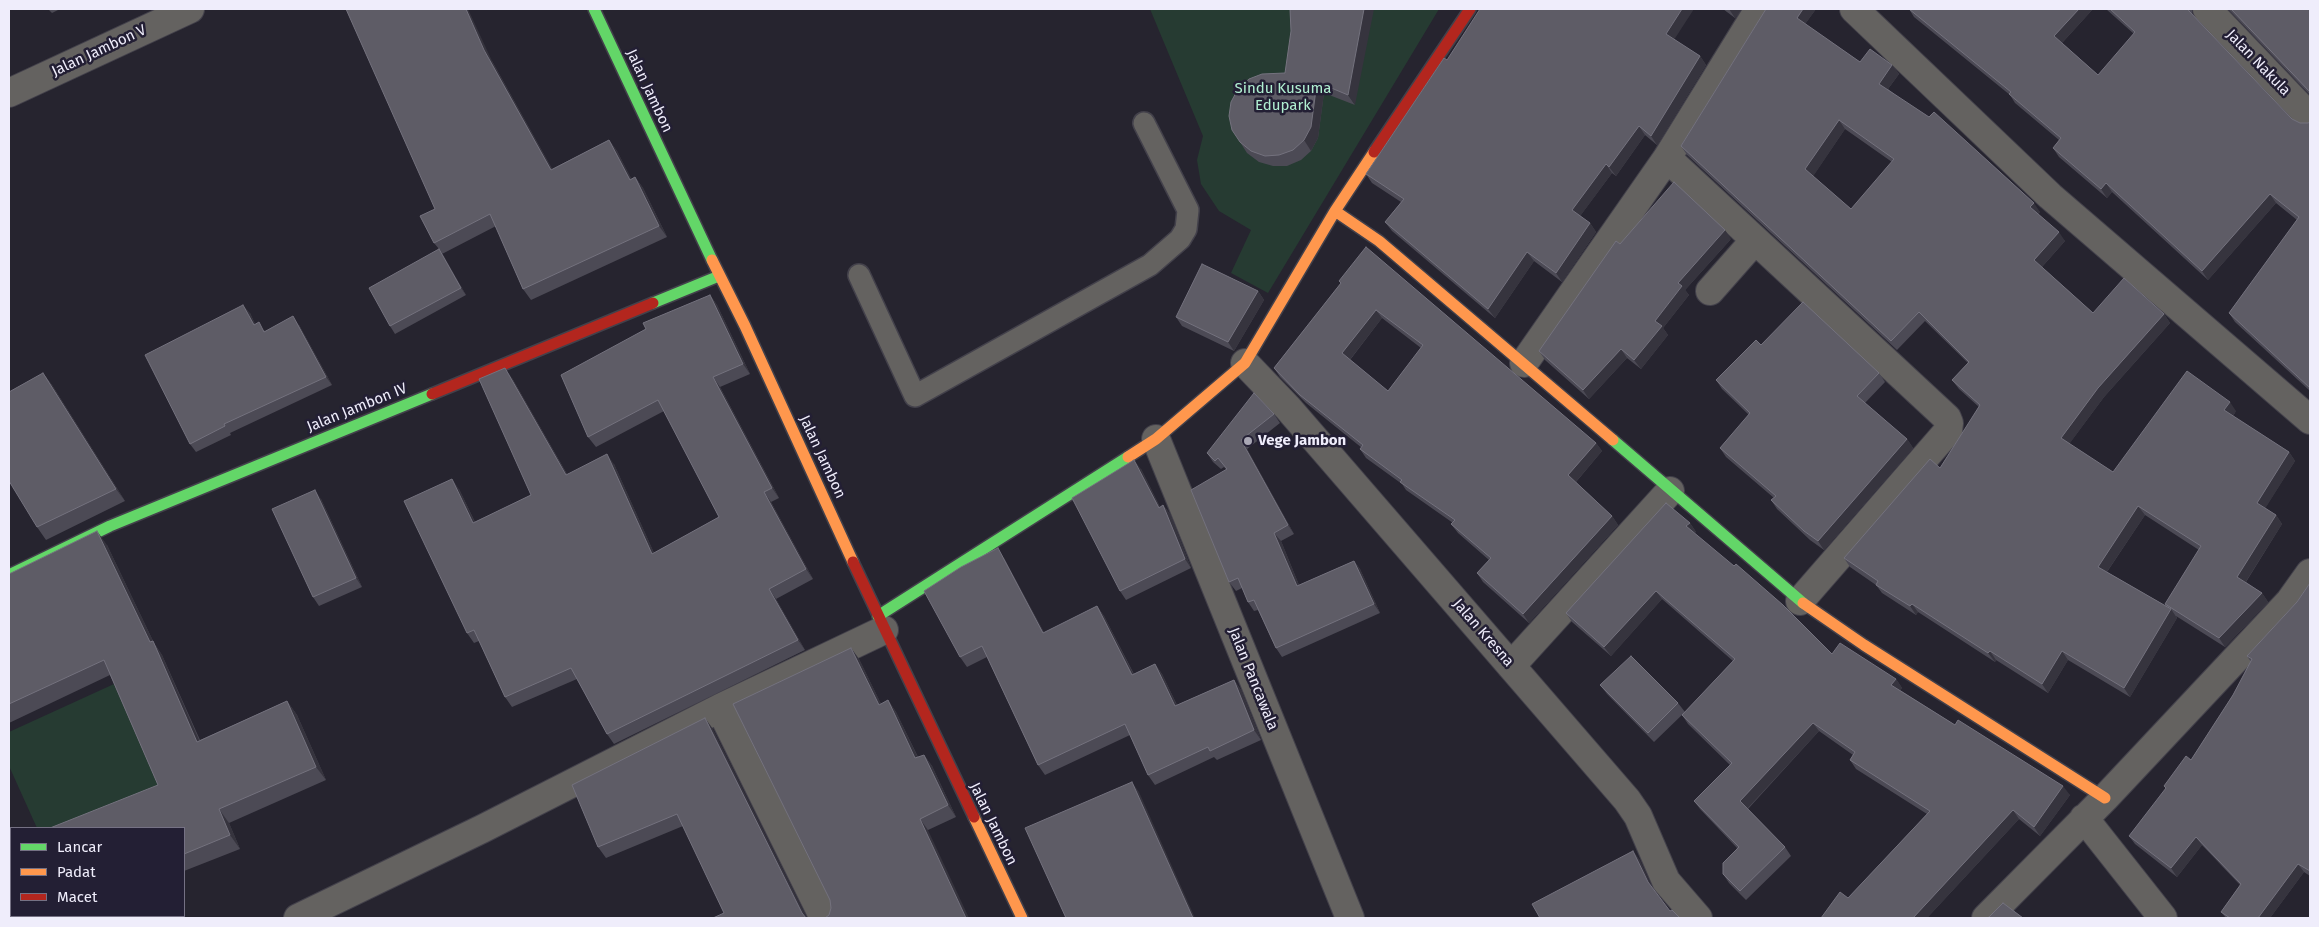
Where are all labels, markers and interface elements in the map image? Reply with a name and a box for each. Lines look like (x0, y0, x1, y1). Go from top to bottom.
street label: Jalan Jambon V (49, 21, 149, 81)
street label: Jalan Nakula (2222, 26, 2294, 100)
street label: Jalan Jambon (622, 46, 676, 136)
park label: Sindu Kusuma Edupark (1234, 80, 1332, 115)
street label: Jalan Jambon IV (304, 380, 410, 436)
street label: Jalan Jambon (795, 412, 849, 502)
place label: Vege Jambon (1258, 432, 1346, 450)
marker: Vege Jambon (1242, 435, 1254, 447)
street label: Jalan Kresna (1449, 595, 1517, 671)
street label: Jalan Pancawala (1224, 625, 1282, 733)
street label: Jalan Jambon (965, 780, 1021, 868)
legend (10, 827, 185, 917)
text: Lancar (57, 838, 102, 856)
text: Padat (57, 863, 96, 881)
text: Macet (57, 888, 97, 906)

